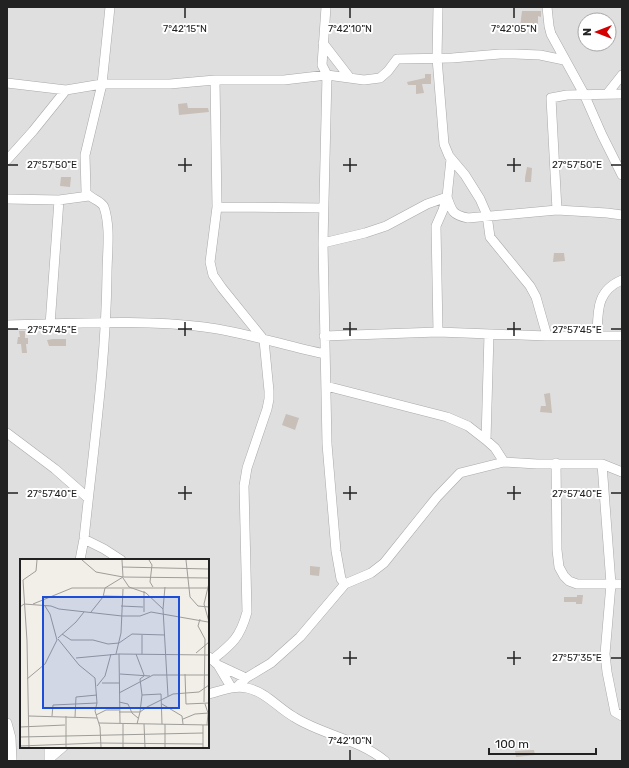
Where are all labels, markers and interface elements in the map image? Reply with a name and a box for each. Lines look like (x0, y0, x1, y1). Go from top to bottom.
north arrow (577, 12, 617, 52)
text: 7°42'15"N (163, 23, 207, 35)
text: 7°42'10"N (328, 23, 372, 35)
text: 7°42'05"N (491, 23, 537, 35)
text: N (581, 28, 594, 36)
text: 27°57'50"E (27, 159, 77, 171)
text: 27°57'50"E (552, 159, 602, 171)
text: 27°57'45"E (27, 324, 77, 336)
text: 27°57'45"E (552, 324, 602, 336)
text: 27°57'40"E (27, 488, 77, 500)
text: 27°57'40"E (552, 488, 602, 500)
inset map (20, 559, 209, 748)
text: 27°57'35"E (552, 652, 602, 664)
scale bar (489, 730, 596, 756)
text: 7°42'10"N (328, 735, 372, 747)
text: 100 m (495, 737, 529, 751)

